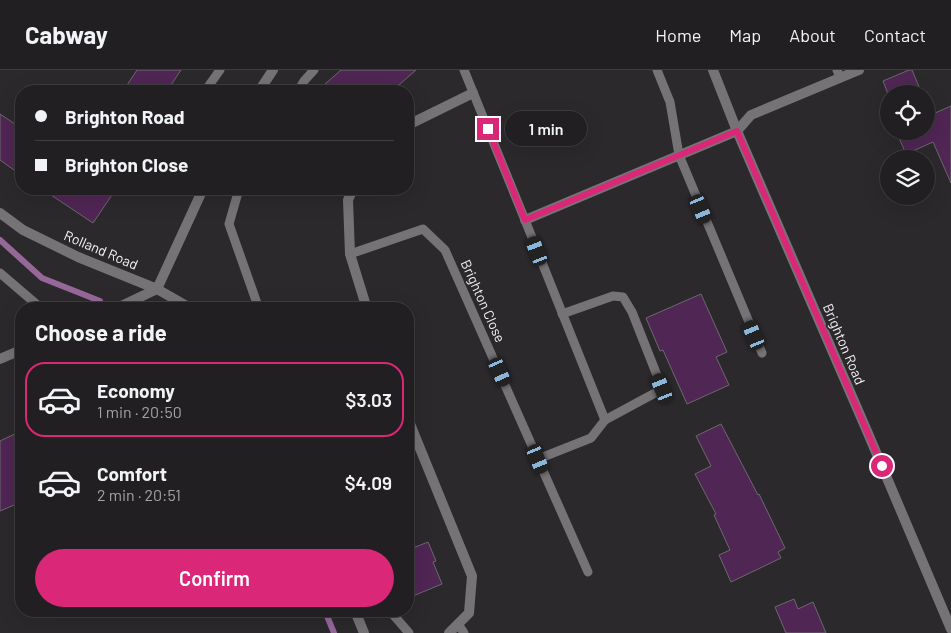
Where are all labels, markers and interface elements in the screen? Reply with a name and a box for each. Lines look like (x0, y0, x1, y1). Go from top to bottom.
text: Cabway (25, 20, 108, 49)
text: Home (655, 24, 701, 46)
text: Map (729, 24, 761, 46)
text: About (789, 24, 836, 46)
text: Contact (864, 24, 926, 46)
map controls (880, 85, 935, 205)
button: locate (880, 85, 935, 140)
text: Brighton Road (65, 105, 185, 128)
callout: 1 min (506, 112, 588, 146)
route end (477, 118, 499, 140)
text: 1 min (529, 119, 563, 138)
button: layers (880, 150, 935, 205)
text: Brighton Close (65, 153, 188, 176)
car (688, 192, 713, 226)
street label: Rolland Road (62, 226, 141, 273)
car (524, 234, 549, 268)
street label: Brighton Close (458, 257, 509, 345)
street label: Brighton Road (820, 301, 869, 387)
car (741, 318, 766, 352)
text: Choose a ride (35, 319, 167, 345)
car (487, 355, 512, 389)
car (649, 371, 674, 405)
icon: car (37, 377, 82, 422)
text: Economy (97, 379, 175, 402)
text: $3.03 (346, 388, 392, 411)
text: 1 min · 20:50 (97, 402, 182, 421)
car (525, 442, 550, 476)
route start (871, 455, 893, 477)
icon: car (37, 460, 82, 505)
text: Comfort (97, 462, 167, 485)
text: $4.09 (345, 471, 392, 494)
text: 2 min · 20:51 (97, 485, 181, 504)
button: Confirm (35, 549, 394, 607)

